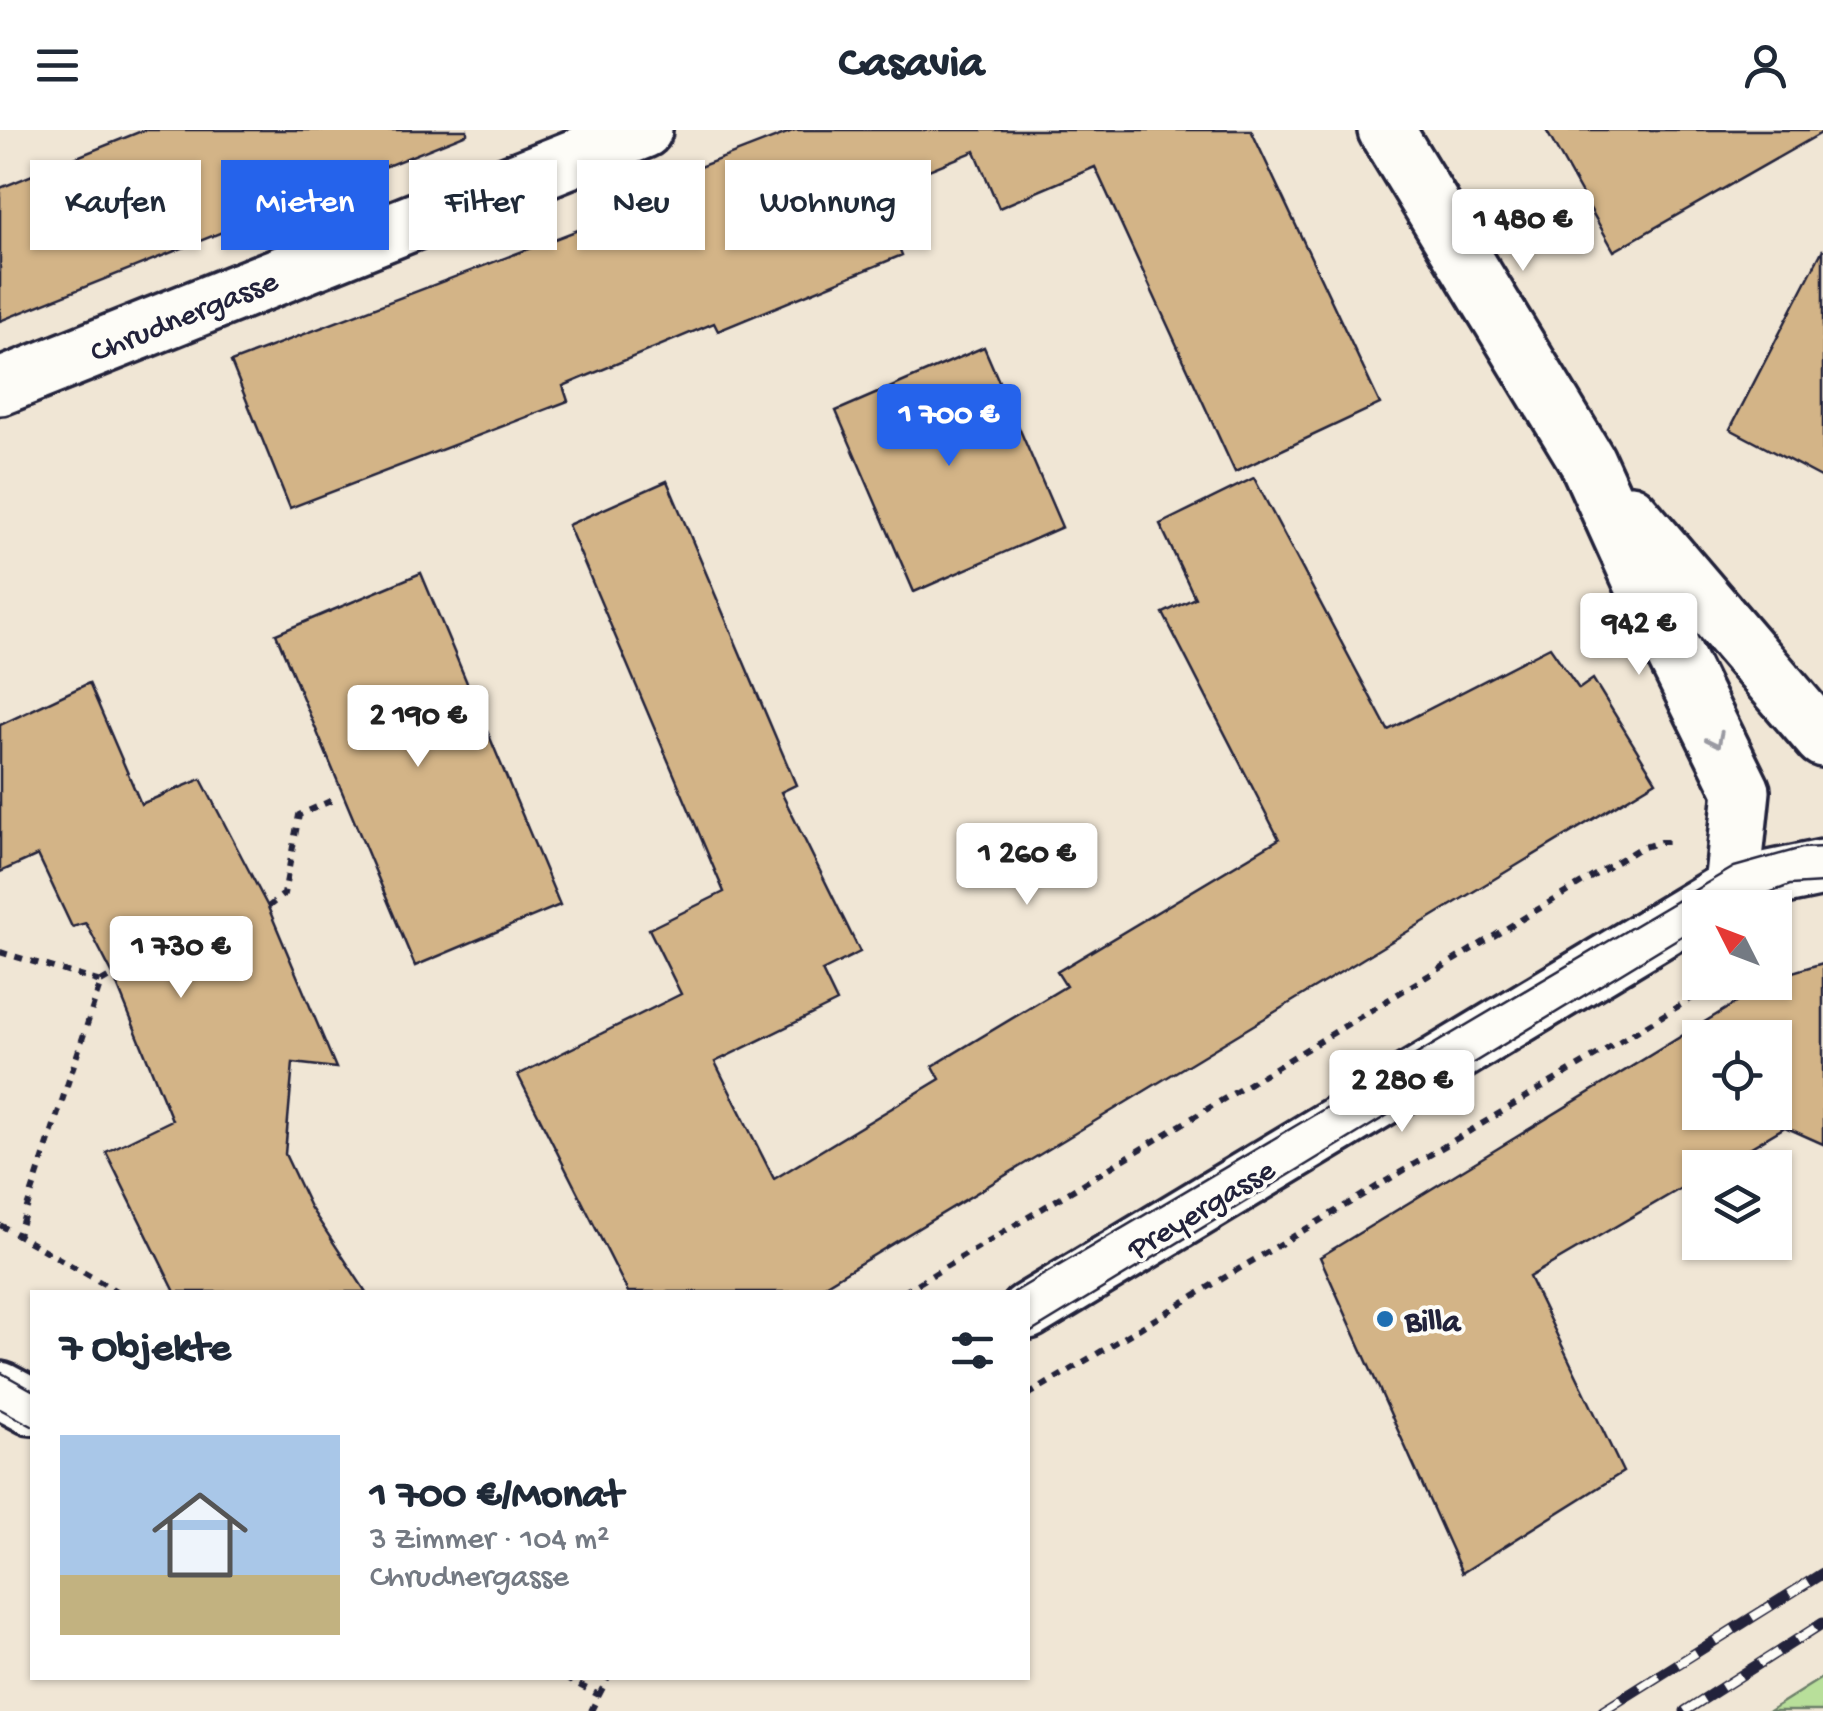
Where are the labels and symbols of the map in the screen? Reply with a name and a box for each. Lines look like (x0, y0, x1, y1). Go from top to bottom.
pin: 1 480 € (1431, 189, 1615, 274)
street label: Chrudnergasse (86, 264, 285, 373)
pin: 1 700 € (857, 384, 1041, 469)
pin: 942 € (1569, 593, 1709, 678)
pin: 2 190 € (326, 685, 510, 770)
one-way arrow (1704, 730, 1724, 748)
pin: 1 260 € (935, 823, 1119, 908)
north arrow (1682, 890, 1792, 1000)
pin: 1 730 € (89, 916, 273, 1001)
pin: 2 280 € (1310, 1050, 1494, 1135)
street label: Preyergasse (1121, 1152, 1284, 1271)
place label: Billa (1404, 1305, 1462, 1343)
marker: Billa (1374, 1308, 1396, 1330)

